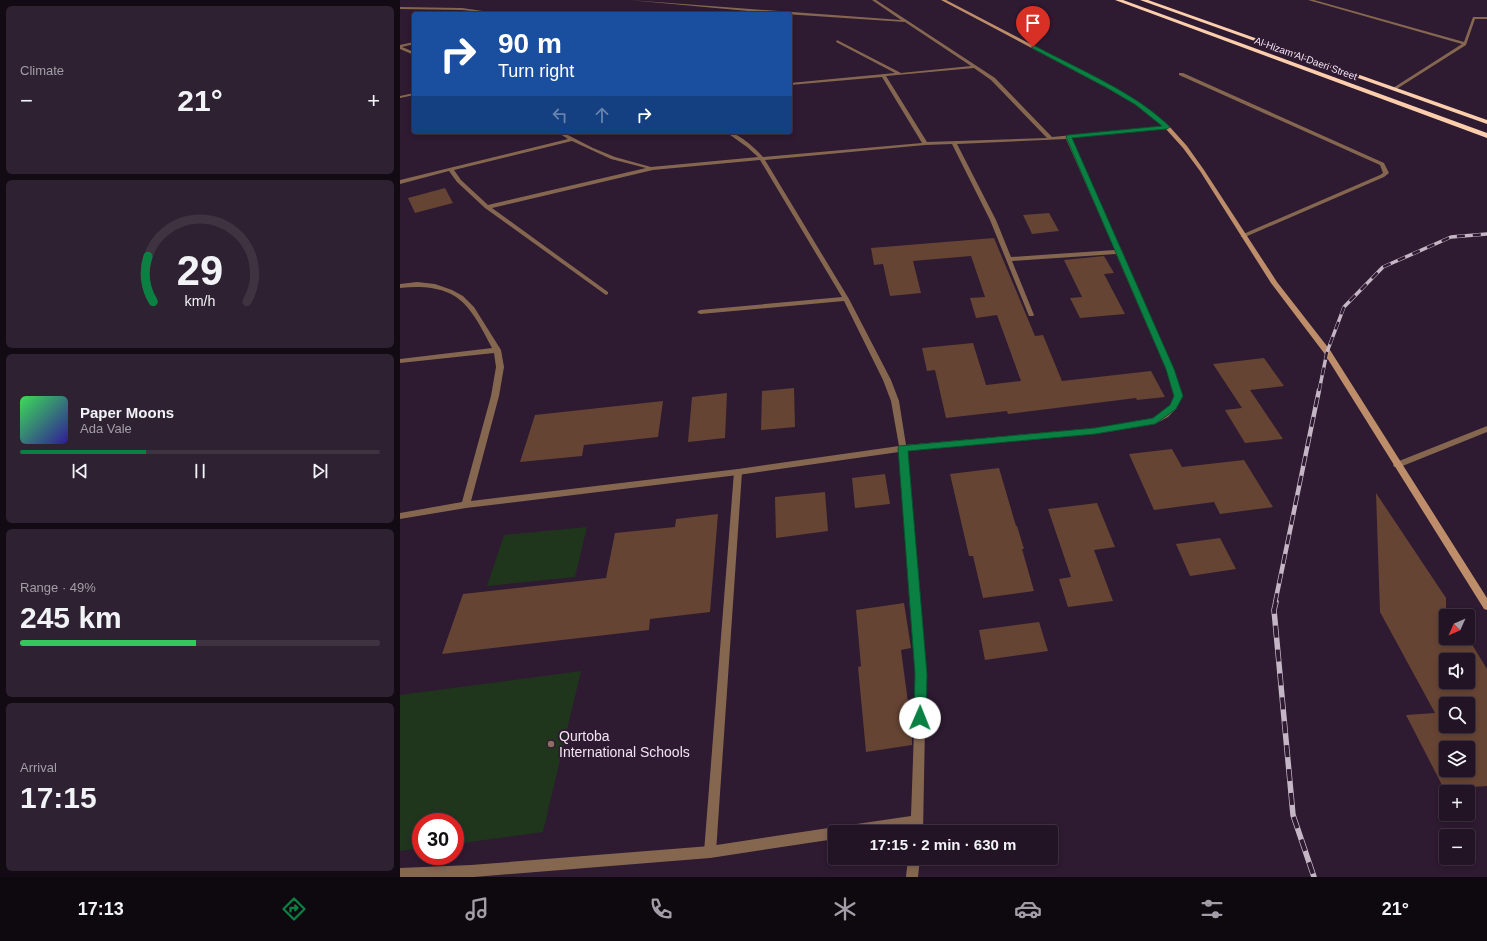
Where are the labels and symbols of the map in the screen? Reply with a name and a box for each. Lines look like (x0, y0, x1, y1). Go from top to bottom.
pin (1016, 6, 1050, 47)
street label: Al-Hizam Al-Daeri Street (1253, 35, 1359, 82)
north arrow (1439, 609, 1475, 645)
position arrow (899, 697, 941, 739)
place label: Qurtoba International Schools (559, 728, 690, 760)
marker: Qurtoba International Schools (546, 739, 556, 749)
speed limit sign: 30 (412, 813, 464, 865)

